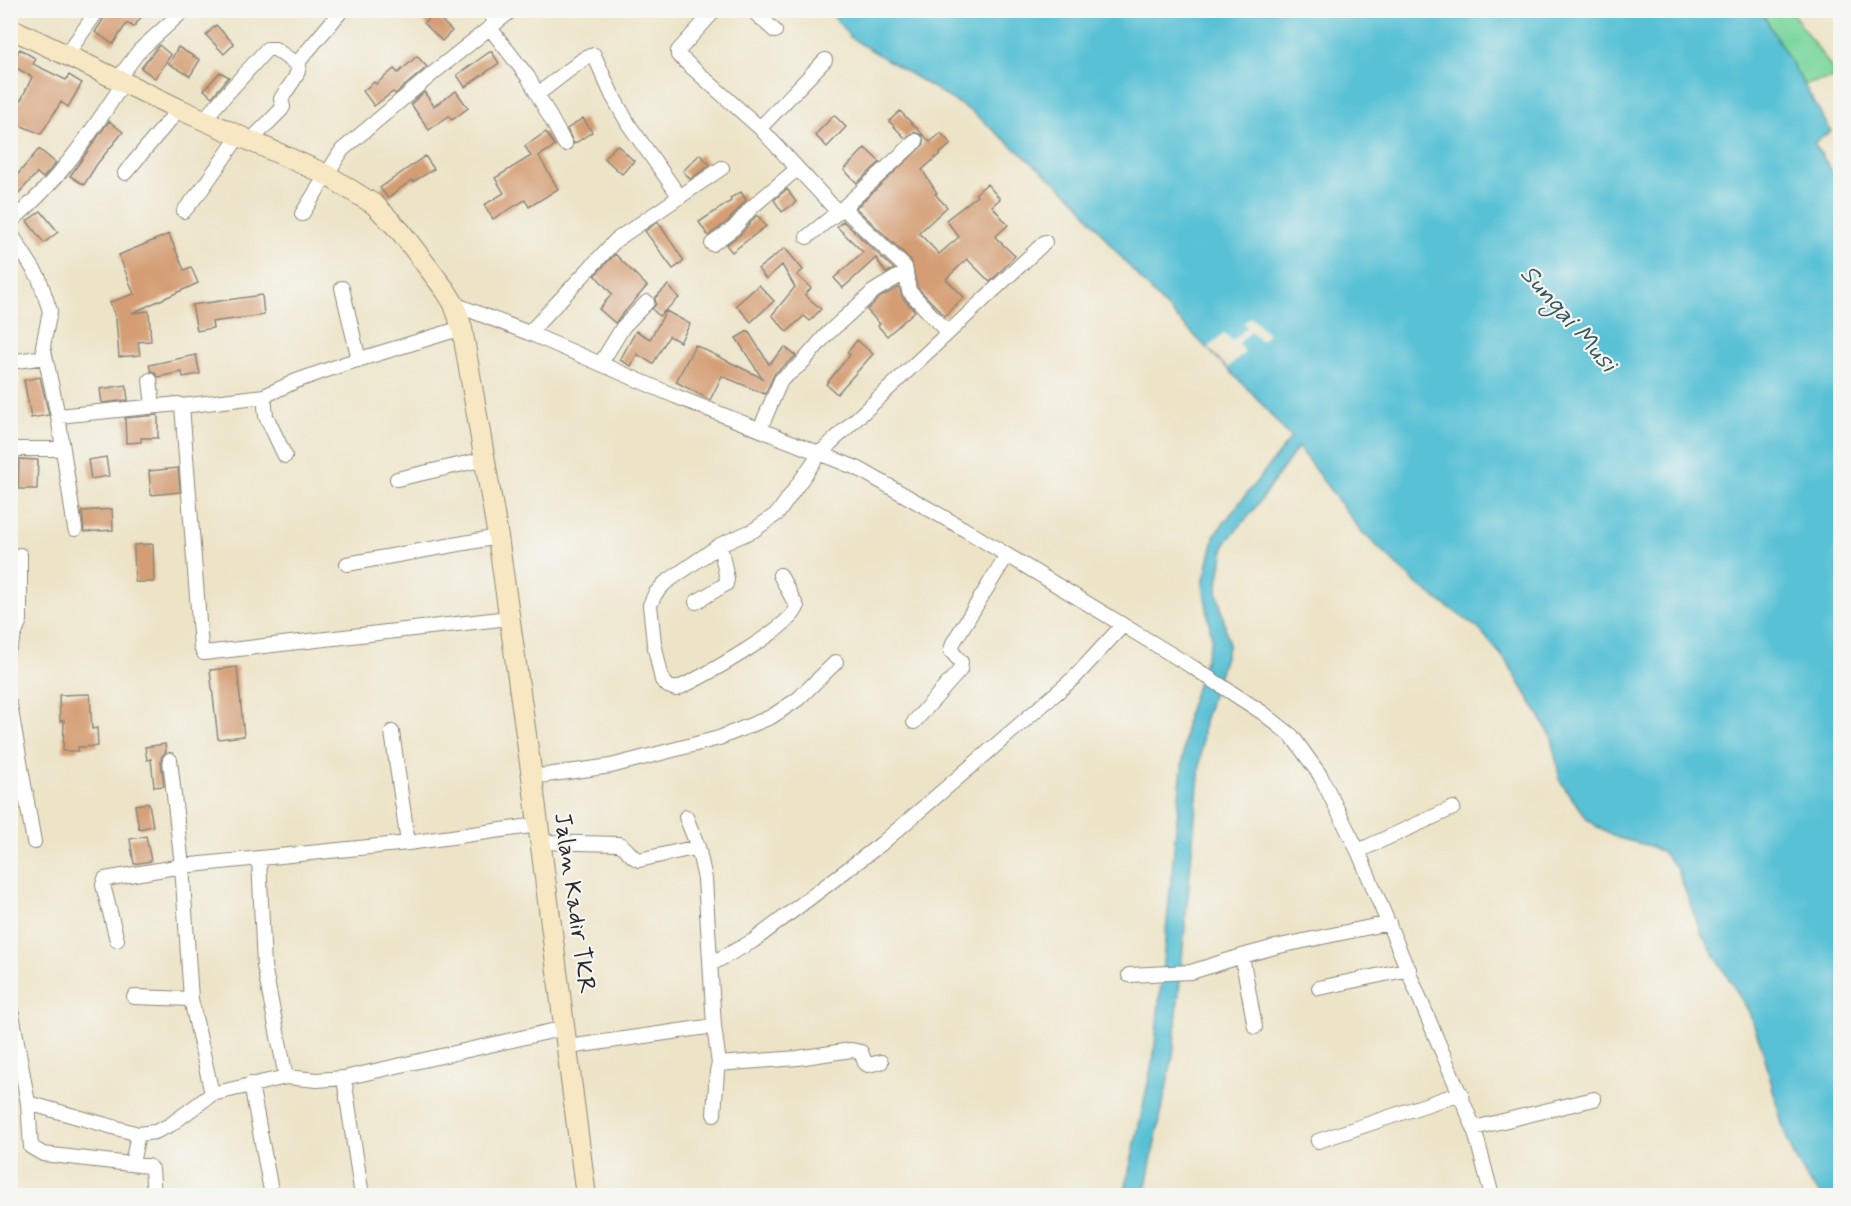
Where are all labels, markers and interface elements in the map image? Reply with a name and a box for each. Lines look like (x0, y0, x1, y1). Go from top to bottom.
water label: Sungai Musi (1510, 258, 1626, 383)
street label: Jalan Kadir TKR (546, 811, 602, 996)

